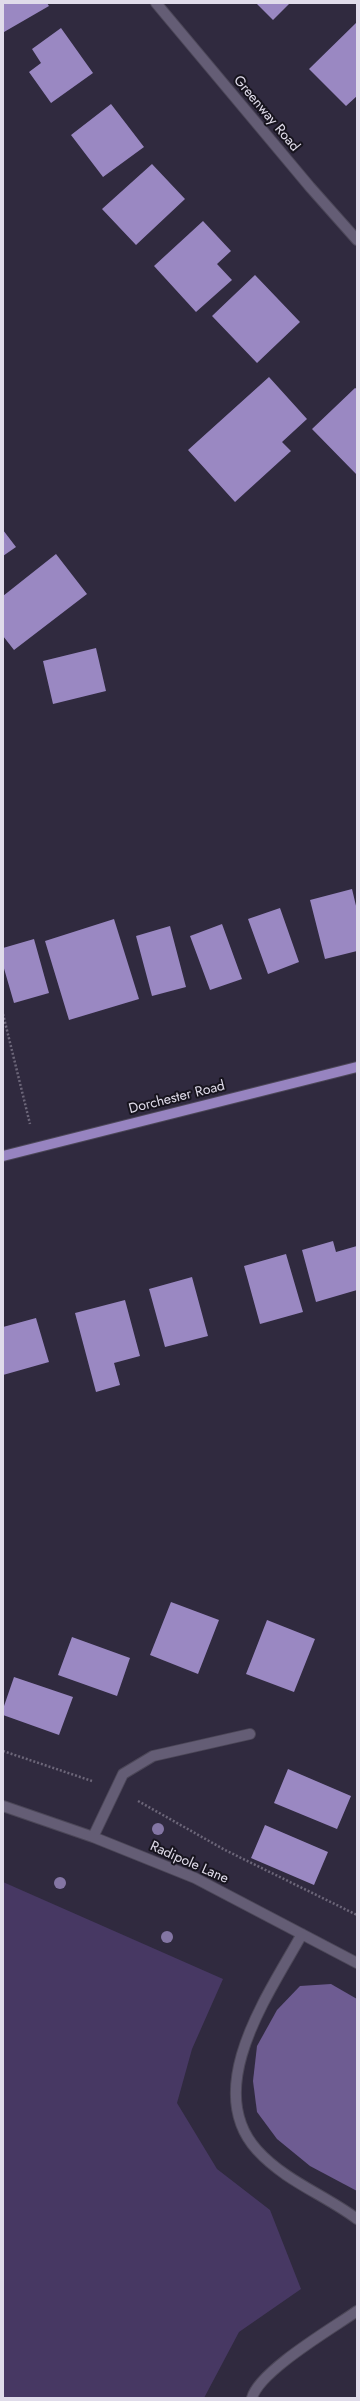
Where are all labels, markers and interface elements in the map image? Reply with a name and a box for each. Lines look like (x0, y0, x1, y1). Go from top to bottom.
street label: Greenway Road (229, 73, 303, 155)
street label: Dorchester Road (127, 1078, 227, 1118)
street label: Radipole Lane (147, 1838, 231, 1888)

